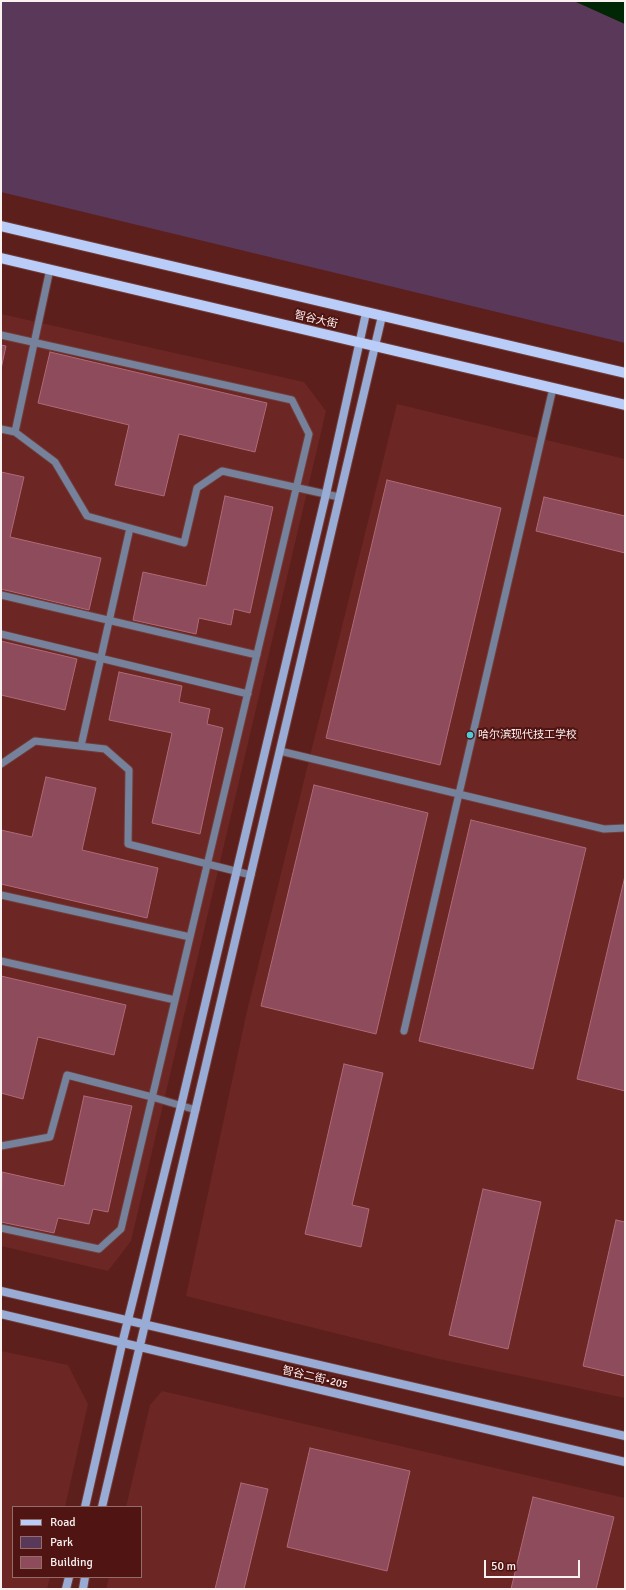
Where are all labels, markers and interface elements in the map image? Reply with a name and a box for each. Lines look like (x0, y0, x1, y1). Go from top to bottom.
street label: 智谷大街 (293, 309, 339, 331)
place label: 哈尔滨现代技工学校 (478, 728, 577, 742)
marker: 哈尔滨现代技工学校 (465, 730, 475, 740)
street label: 智谷二街•205 (281, 1364, 349, 1392)
legend (12, 1506, 142, 1578)
text: Road (50, 1515, 76, 1530)
text: Park (50, 1535, 73, 1550)
scale bar (486, 1552, 582, 1578)
text: Building (50, 1555, 93, 1570)
text: 50 m (491, 1559, 516, 1574)

